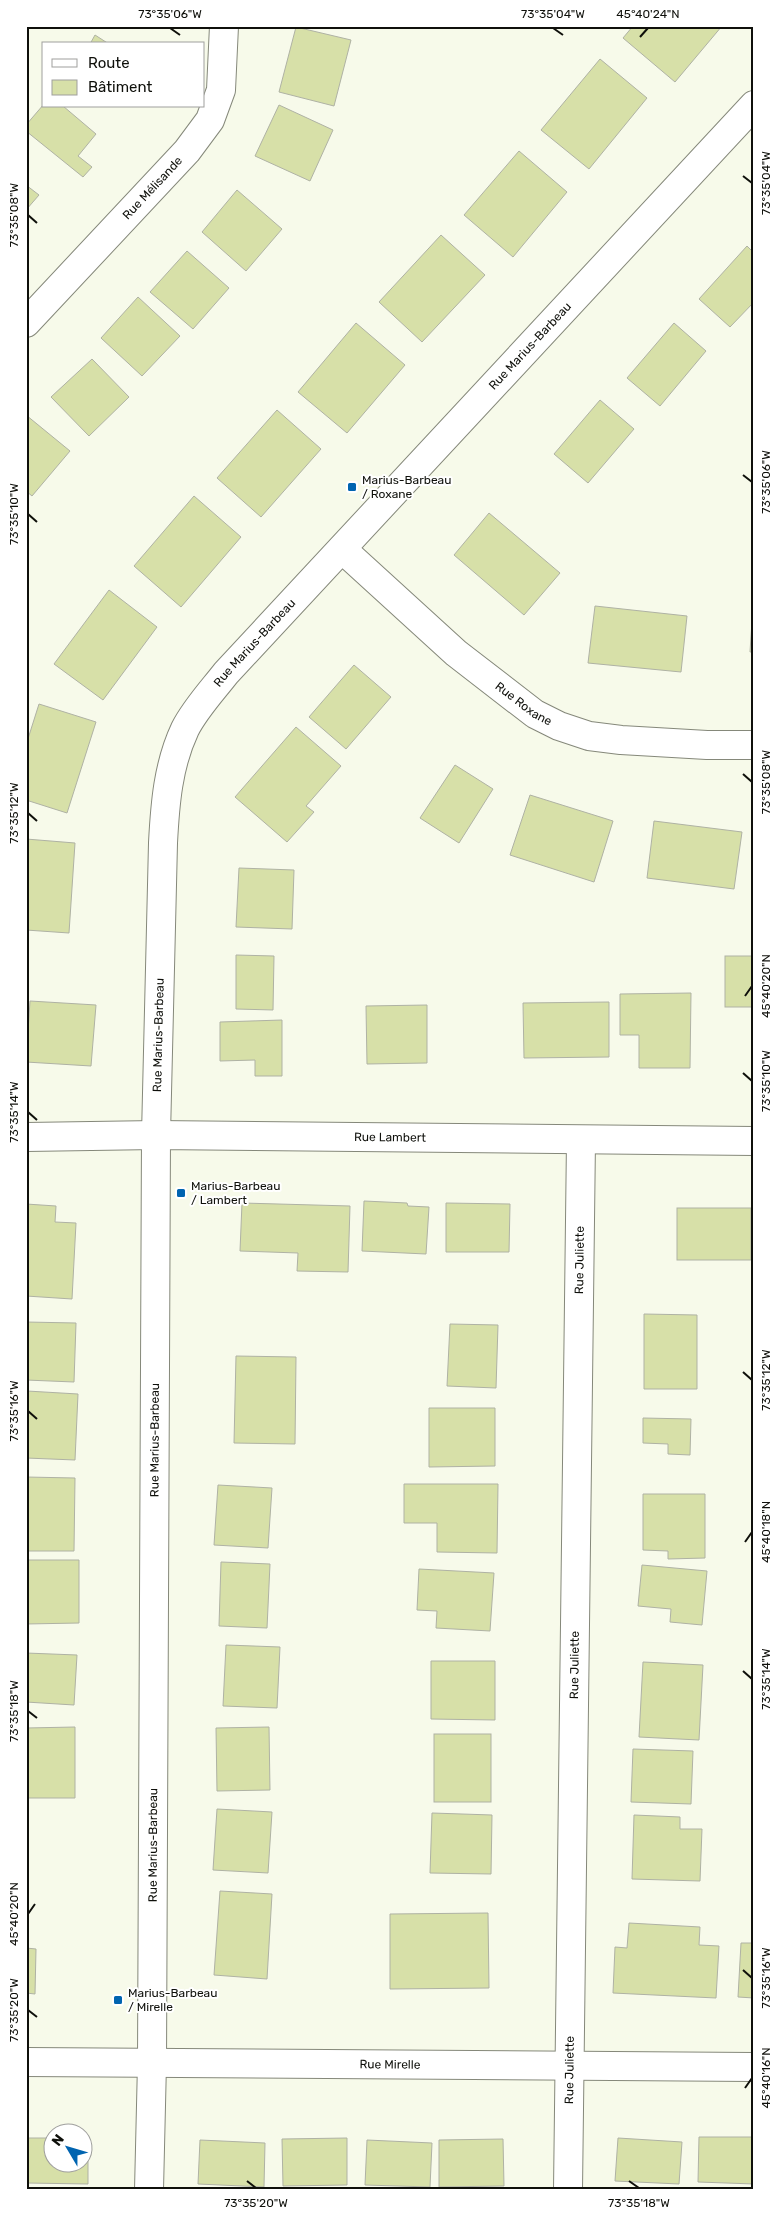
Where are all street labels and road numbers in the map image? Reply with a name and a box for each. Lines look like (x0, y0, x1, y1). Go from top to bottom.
street label: Rue Mélisande (120, 153, 185, 222)
street label: Rue Marius-Barbeau (486, 299, 574, 393)
street label: Rue Marius-Barbeau (211, 596, 298, 690)
street label: Rue Roxane (492, 679, 555, 728)
street label: Rue Marius-Barbeau (150, 978, 167, 1092)
street label: Rue Lambert (354, 1130, 426, 1145)
street label: Rue Juliette (572, 1226, 587, 1294)
street label: Rue Marius-Barbeau (147, 1383, 162, 1497)
street label: Rue Juliette (567, 1631, 582, 1699)
street label: Rue Marius-Barbeau (146, 1788, 160, 1902)
street label: Rue Juliette (562, 2036, 577, 2104)
street label: Rue Mirelle (359, 2057, 421, 2072)

